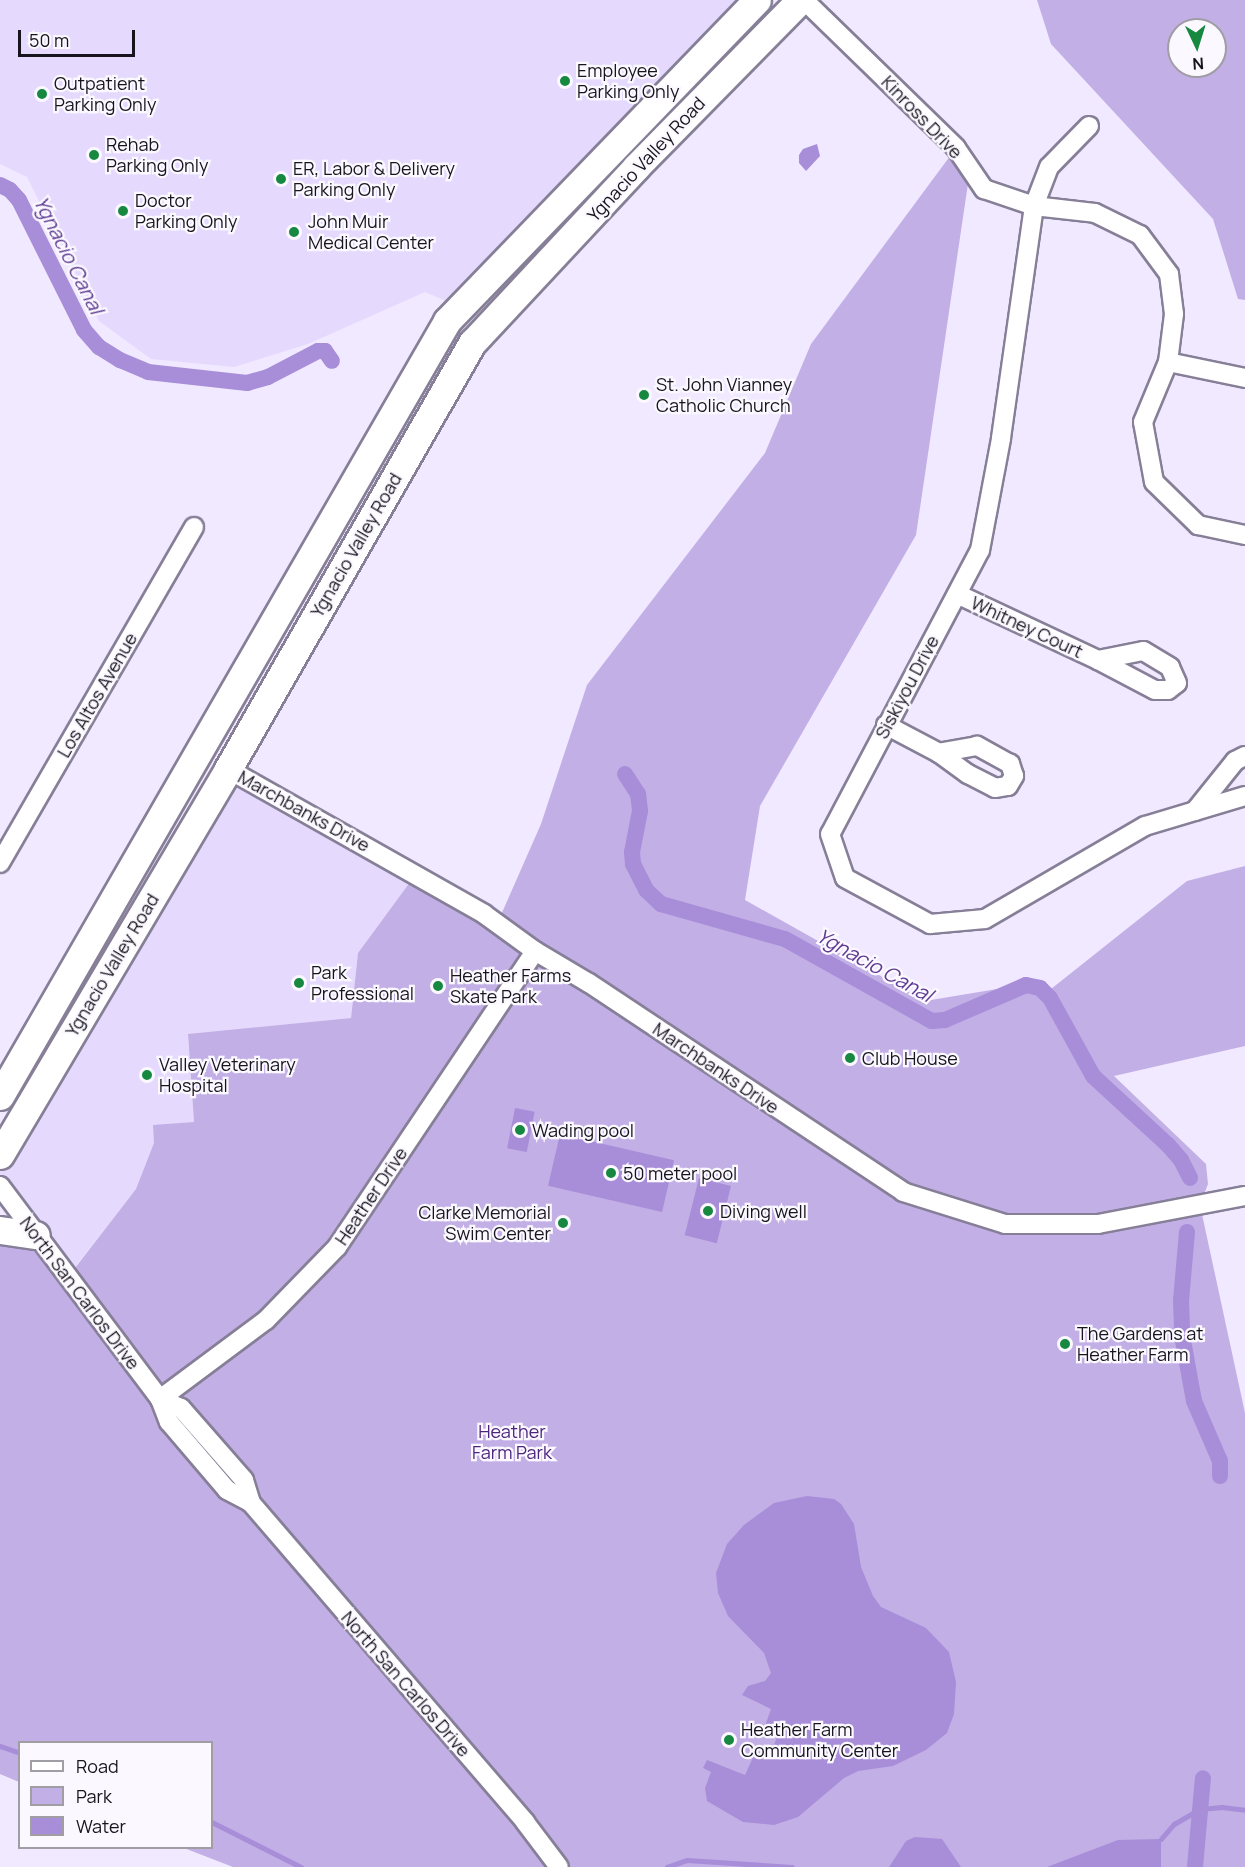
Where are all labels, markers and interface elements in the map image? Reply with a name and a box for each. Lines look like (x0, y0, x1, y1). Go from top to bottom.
scale bar (21, 18, 138, 56)
north arrow (1167, 18, 1227, 78)
text: 50 m (29, 28, 69, 52)
text: N (1192, 53, 1205, 75)
place label: Employee Parking Only (577, 60, 679, 103)
street label: Kinross Drive (877, 71, 967, 163)
place label: Outpatient Parking Only (54, 73, 156, 116)
marker: Employee Parking Only (558, 74, 572, 88)
marker: Outpatient Parking Only (35, 87, 49, 101)
street label: Ygnacio Valley Road (583, 92, 709, 226)
place label: Rehab Parking Only (106, 134, 208, 176)
marker: Rehab Parking Only (87, 148, 101, 162)
place label: ER, Labor & Delivery Parking Only (293, 158, 455, 201)
marker: ER, Labor & Delivery Parking Only (274, 172, 288, 186)
place label: Doctor Parking Only (135, 190, 237, 232)
water label: Ygnacio Canal (29, 192, 109, 318)
marker: Doctor Parking Only (116, 204, 130, 218)
place label: John Muir Medical Center (308, 211, 434, 254)
marker: John Muir Medical Center (285, 223, 303, 241)
place label: St. John Vianney Catholic Church (656, 374, 792, 416)
marker: St. John Vianney Catholic Church (637, 388, 651, 402)
street label: Ygnacio Valley Road (306, 469, 406, 621)
street label: Whitney Court (968, 592, 1086, 662)
street label: Los Altos Avenue (53, 629, 141, 761)
street label: Siskiyou Drive (871, 632, 943, 742)
street label: Marchbanks Drive (234, 766, 374, 856)
street label: Ygnacio Valley Road (61, 890, 163, 1040)
water label: Ygnacio Canal (813, 923, 937, 1007)
place label: Park Professional (311, 962, 414, 1004)
place label: Heather Farms Skate Park (450, 965, 571, 1008)
marker: Park Professional (292, 976, 306, 990)
marker: Heather Farms Skate Park (431, 979, 445, 993)
street label: Marchbanks Drive (649, 1018, 783, 1118)
place label: Club House (862, 1047, 958, 1069)
marker: Club House (843, 1051, 857, 1065)
place label: Valley Veterinary Hospital (159, 1054, 296, 1096)
marker: Valley Veterinary Hospital (140, 1068, 154, 1082)
place label: Wading pool (532, 1119, 634, 1141)
marker: Wading pool (513, 1123, 527, 1137)
street label: Heather Drive (330, 1143, 412, 1249)
place label: 50 meter pool (623, 1162, 737, 1184)
marker: 50 meter pool (604, 1166, 618, 1180)
place label: Diving well (720, 1200, 807, 1222)
place label: Clarke Memorial Swim Center (418, 1202, 551, 1244)
marker: Diving well (701, 1204, 715, 1218)
street label: North San Carlos Drive (16, 1212, 144, 1374)
marker: Clarke Memorial Swim Center (556, 1216, 570, 1230)
place label: The Gardens at Heather Farm (1077, 1323, 1203, 1366)
marker: The Gardens at Heather Farm (1058, 1337, 1072, 1351)
park label: Heather Farm Park (472, 1421, 552, 1464)
street label: North San Carlos Drive (337, 1607, 475, 1761)
place label: Heather Farm Community Center (741, 1719, 898, 1762)
marker: Heather Farm Community Center (722, 1733, 736, 1747)
legend (18, 1741, 213, 1849)
text: Road (76, 1754, 119, 1778)
text: Park (76, 1784, 112, 1808)
text: Water (76, 1814, 126, 1838)

